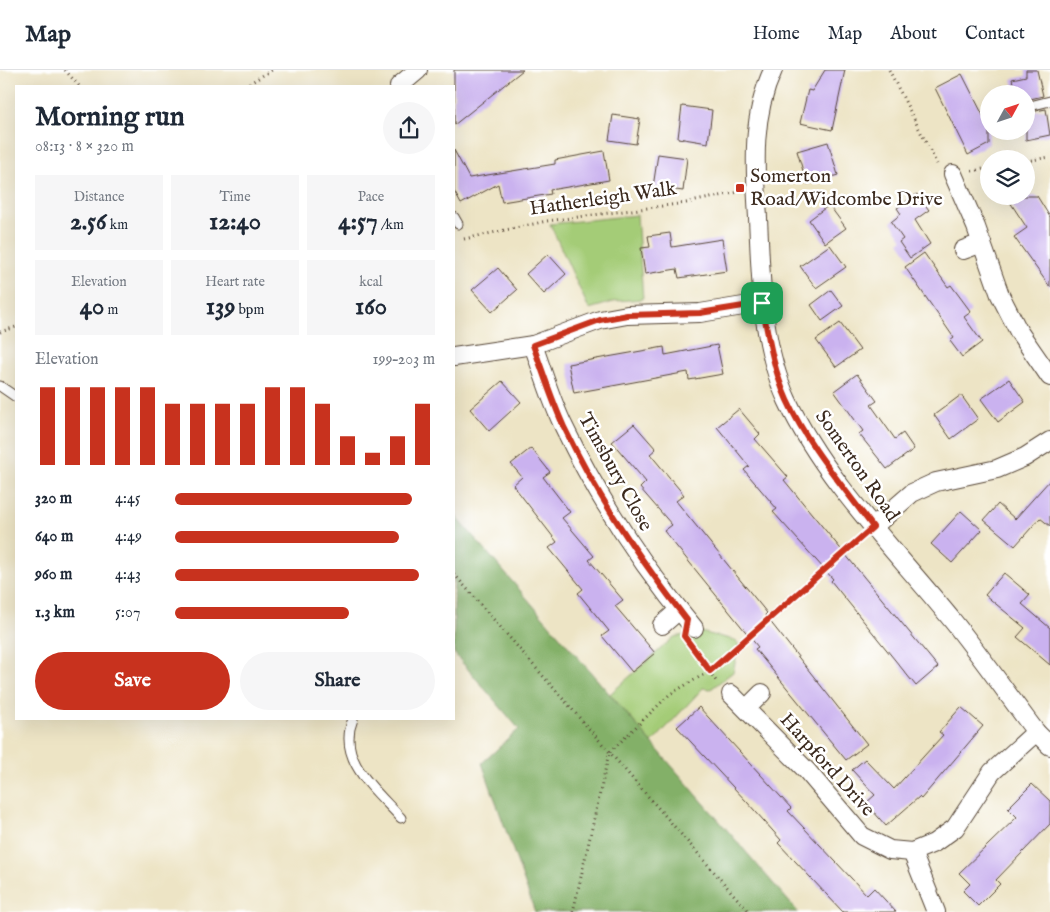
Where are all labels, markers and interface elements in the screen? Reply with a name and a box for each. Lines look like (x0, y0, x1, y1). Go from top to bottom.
text: Map (25, 19, 71, 50)
text: Home (753, 23, 800, 46)
text: Map (828, 23, 862, 46)
text: About (890, 23, 937, 46)
text: Contact (965, 23, 1025, 46)
north arrow (980, 85, 1035, 140)
map controls (980, 85, 1035, 205)
text: Morning run (35, 100, 185, 135)
button: share (383, 102, 435, 154)
text: 08:13 · 8 × 320 m (35, 137, 134, 157)
button: layers (980, 150, 1035, 205)
place label: Somerton Road/Widcombe Drive (750, 164, 943, 212)
street label: Hatherleigh Walk (528, 176, 678, 222)
marker: Somerton Road/Widcombe Drive (734, 182, 746, 194)
text: Distance (74, 188, 124, 206)
text: Time (219, 188, 251, 206)
text: Pace (358, 188, 384, 206)
text: 2.56 (70, 206, 107, 238)
text: 12:40 (209, 206, 261, 238)
text: 4:57 (338, 206, 378, 238)
text: km (107, 216, 128, 234)
text: /km (378, 216, 404, 234)
text: Elevation (71, 273, 127, 291)
text: Heart rate (205, 273, 265, 291)
text: kcal (359, 273, 383, 291)
pin (741, 282, 783, 324)
icon: arrive (748, 289, 776, 317)
text: 40 (80, 291, 104, 323)
text: 139 (206, 291, 235, 323)
text: 160 (355, 291, 387, 323)
text: m (104, 301, 118, 319)
text: bpm (235, 301, 264, 319)
text: Elevation (35, 350, 98, 370)
text: 199–203 m (373, 350, 435, 370)
street label: Somerton Road (809, 405, 905, 527)
street label: Timsbury Close (572, 408, 658, 536)
text: 320 m (35, 489, 72, 509)
text: 4:45 (115, 489, 141, 509)
text: 640 m (35, 527, 73, 547)
text: 4:49 (115, 527, 142, 547)
text: 960 m (35, 565, 72, 585)
text: 4:43 (115, 565, 141, 585)
text: 1.3 km (35, 603, 75, 623)
text: 5:07 (115, 603, 140, 623)
button: Save (35, 652, 230, 710)
button: Share (240, 652, 435, 710)
street label: Harpford Drive (774, 708, 880, 822)

